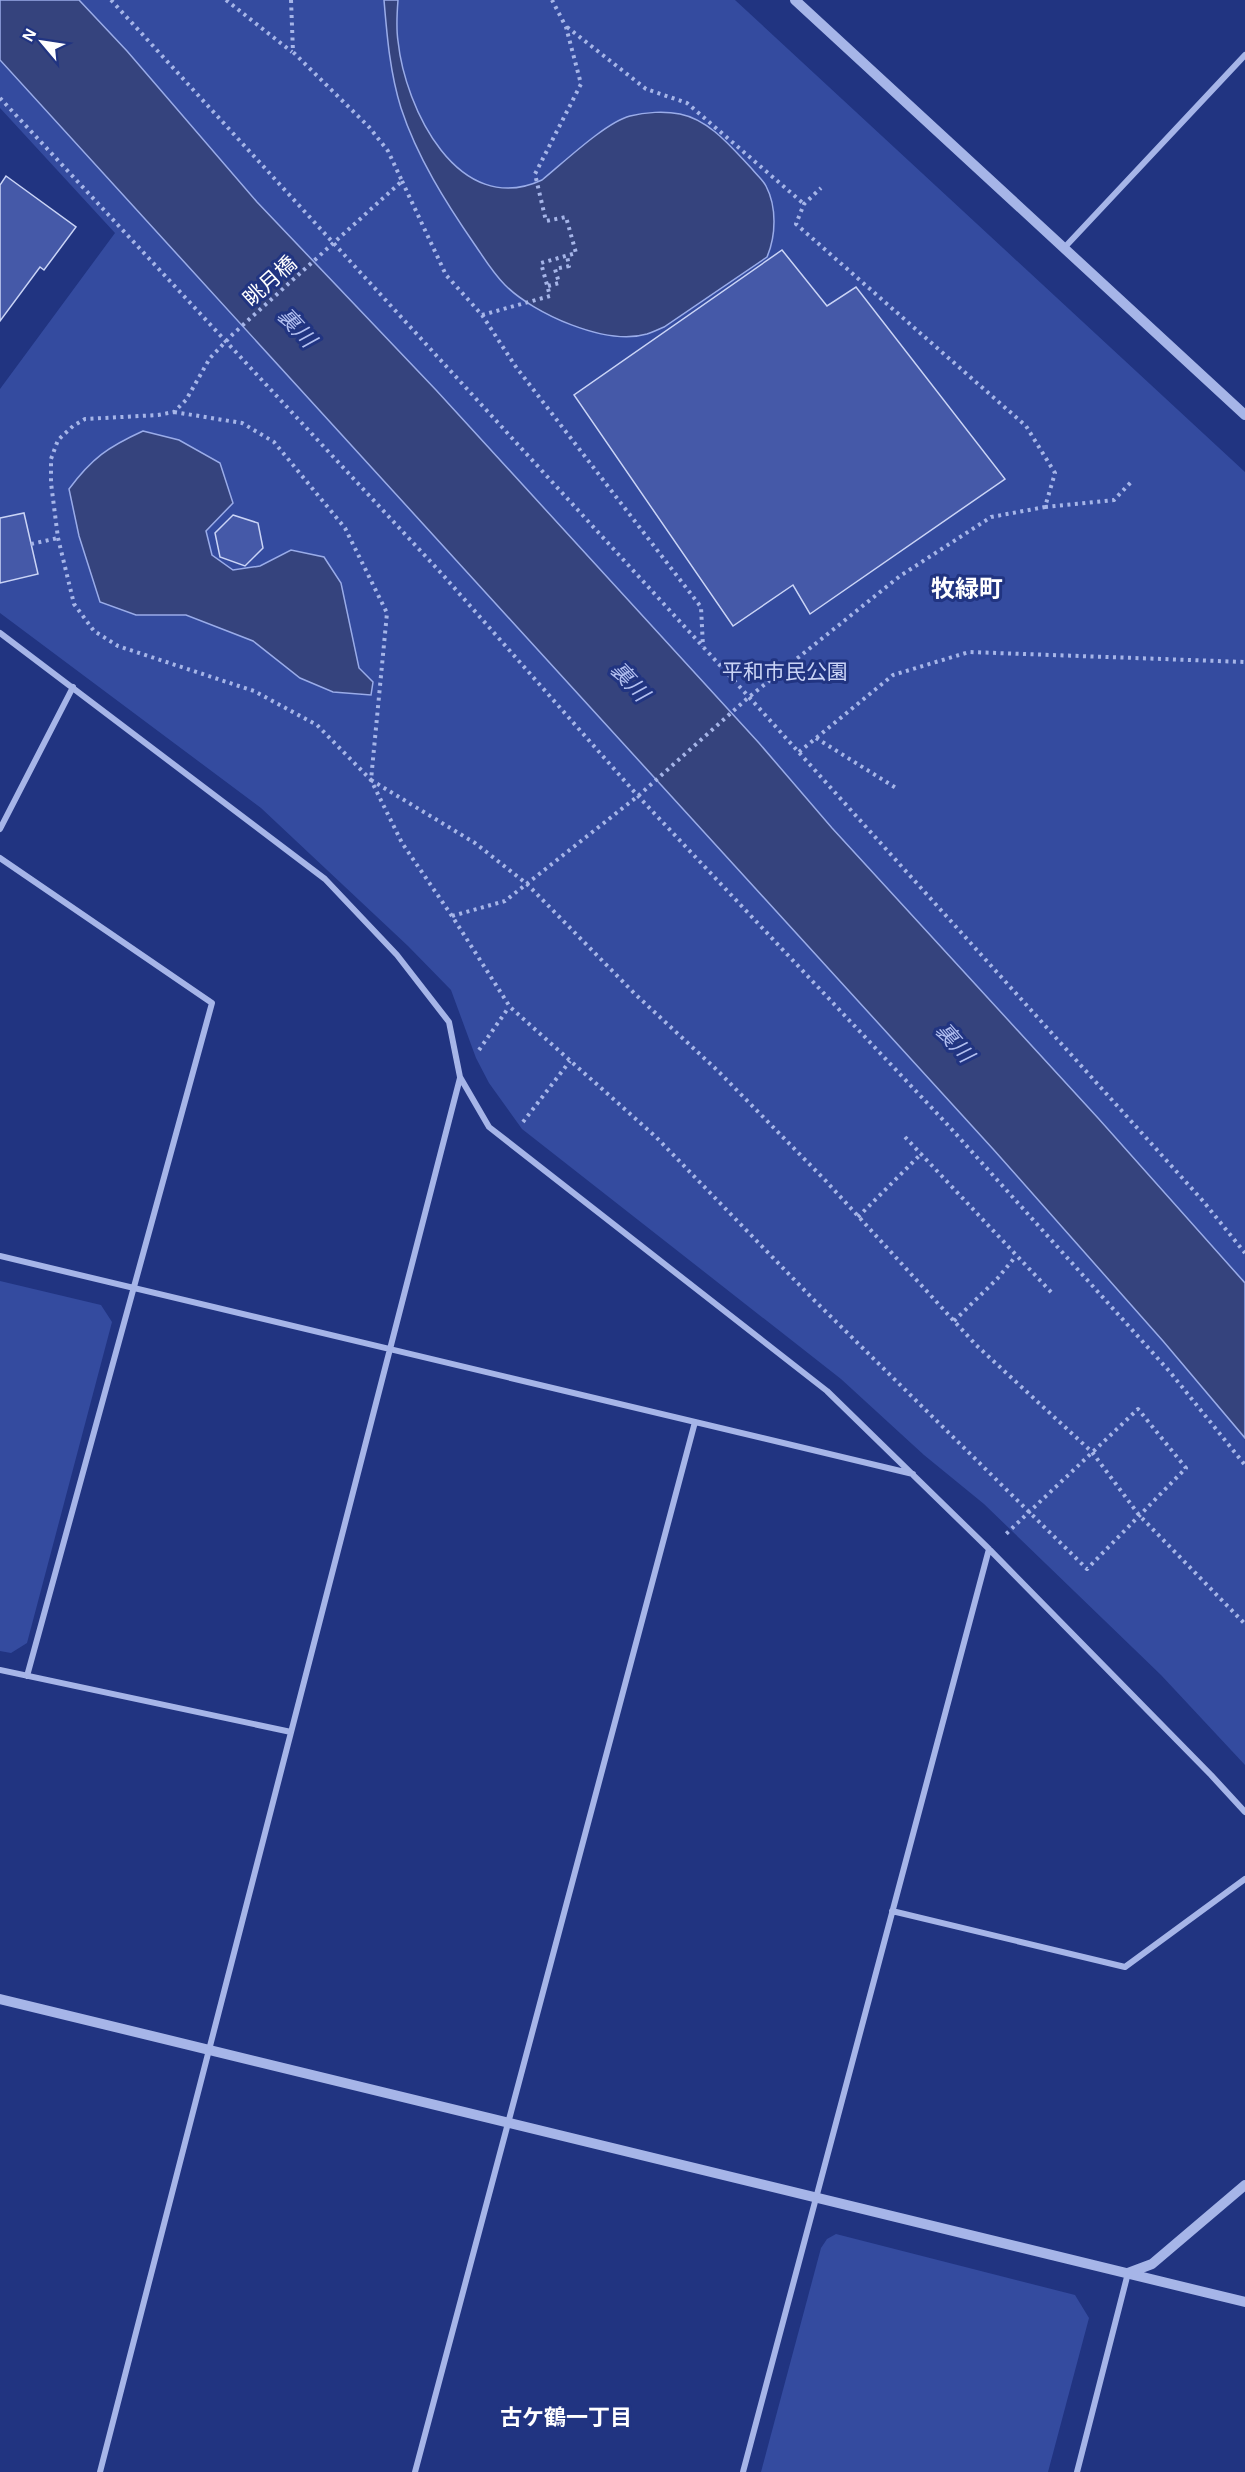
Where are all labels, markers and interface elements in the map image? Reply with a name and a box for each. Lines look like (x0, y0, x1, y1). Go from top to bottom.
north arrow (12, 12, 72, 72)
text: N (19, 26, 40, 44)
street label: 眺月橋 (239, 251, 301, 310)
water label: 裏川 (272, 303, 322, 353)
district label: 牧緑町 (931, 575, 1003, 602)
water label: 裏川 (605, 657, 655, 707)
park label: 平和市民公園 (722, 660, 848, 683)
water label: 裏川 (931, 1018, 980, 1069)
district label: 古ケ鶴一丁目 (500, 2405, 632, 2430)

